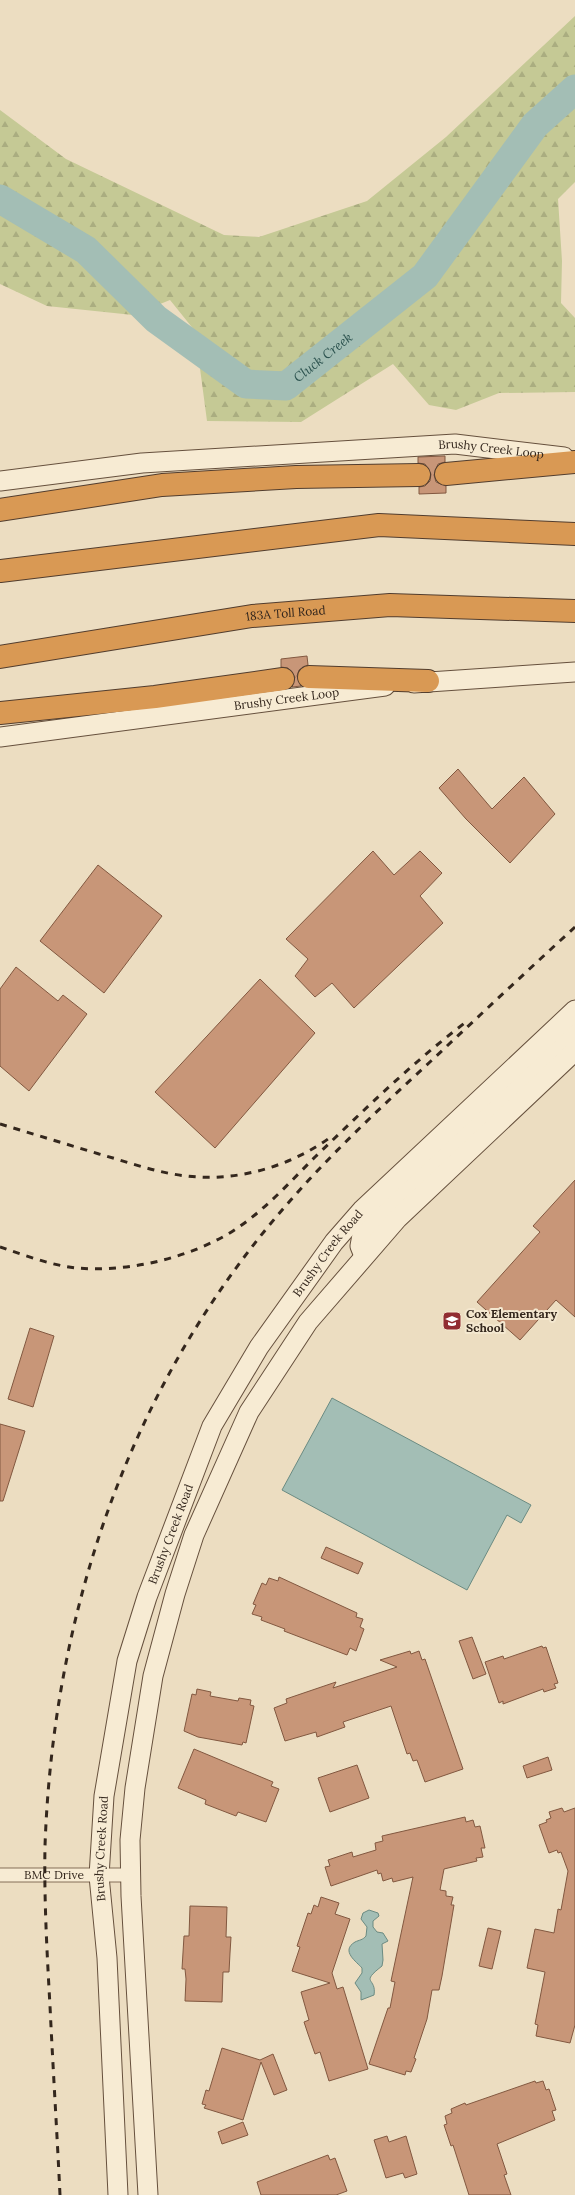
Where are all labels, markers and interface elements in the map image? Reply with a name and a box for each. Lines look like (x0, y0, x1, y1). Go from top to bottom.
water label: Cluck Creek (290, 329, 356, 386)
street label: Brushy Creek Loop (438, 436, 545, 462)
street label: 183A Toll Road (244, 602, 326, 624)
street label: Brushy Creek Loop (233, 684, 340, 713)
street label: Brushy Creek Road (289, 1206, 366, 1299)
place label: Cox Elementary School (466, 1306, 558, 1335)
school or university icon: Cox Elementary School (441, 1310, 463, 1332)
street label: Brushy Creek Road (145, 1482, 196, 1586)
street label: Brushy Creek Road (91, 1795, 111, 1902)
street label: BMC Drive (24, 1867, 84, 1882)

